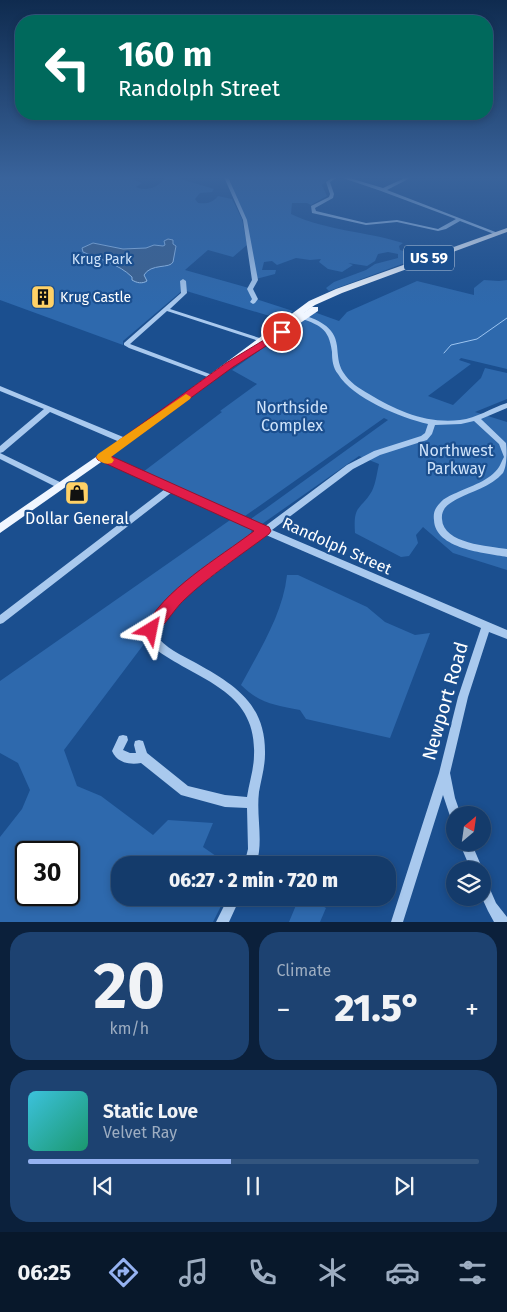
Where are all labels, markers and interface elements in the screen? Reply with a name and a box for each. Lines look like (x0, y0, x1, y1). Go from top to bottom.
text: 160 m (118, 33, 212, 75)
icon: left (35, 35, 100, 100)
text: Randolph Street (118, 75, 280, 102)
road number: US 59 (404, 246, 454, 270)
park label: Krug Park (72, 251, 133, 268)
building icon: Krug Castle (30, 284, 56, 310)
place label: Krug Castle (60, 289, 131, 306)
pin (261, 311, 303, 353)
icon: arrive (268, 318, 296, 346)
park label: Northside Complex (256, 398, 328, 435)
park label: Northwest Parkway (418, 441, 494, 478)
shop icon: Dollar General (64, 480, 90, 506)
place label: Dollar General (25, 509, 129, 528)
street label: Randolph Street (279, 513, 395, 579)
position arrow (124, 603, 176, 655)
street label: Newport Road (417, 639, 473, 763)
north arrow (446, 806, 491, 851)
map controls (446, 806, 491, 906)
speed limit sign: 30 (15, 841, 80, 906)
button: layers (446, 861, 491, 906)
text: 06:27 · 2 min · 720 m (169, 869, 338, 892)
text: 20 (93, 947, 165, 1025)
text: Climate (277, 961, 331, 980)
text: 21.5° (334, 985, 421, 1031)
text: − (277, 993, 291, 1026)
text: + (465, 993, 479, 1026)
text: km/h (109, 1019, 149, 1038)
text: Static Love (103, 1100, 198, 1123)
text: Velvet Ray (103, 1123, 177, 1142)
icon: previous (89, 1172, 117, 1200)
icon: pause (239, 1172, 267, 1200)
icon: next (390, 1172, 418, 1200)
icon: directions (106, 1255, 141, 1290)
icon: music (176, 1255, 211, 1290)
icon: phone (245, 1255, 280, 1290)
icon: climate (315, 1255, 350, 1290)
icon: car (385, 1255, 420, 1290)
icon: filters (455, 1255, 490, 1290)
text: 06:25 (17, 1259, 71, 1286)

